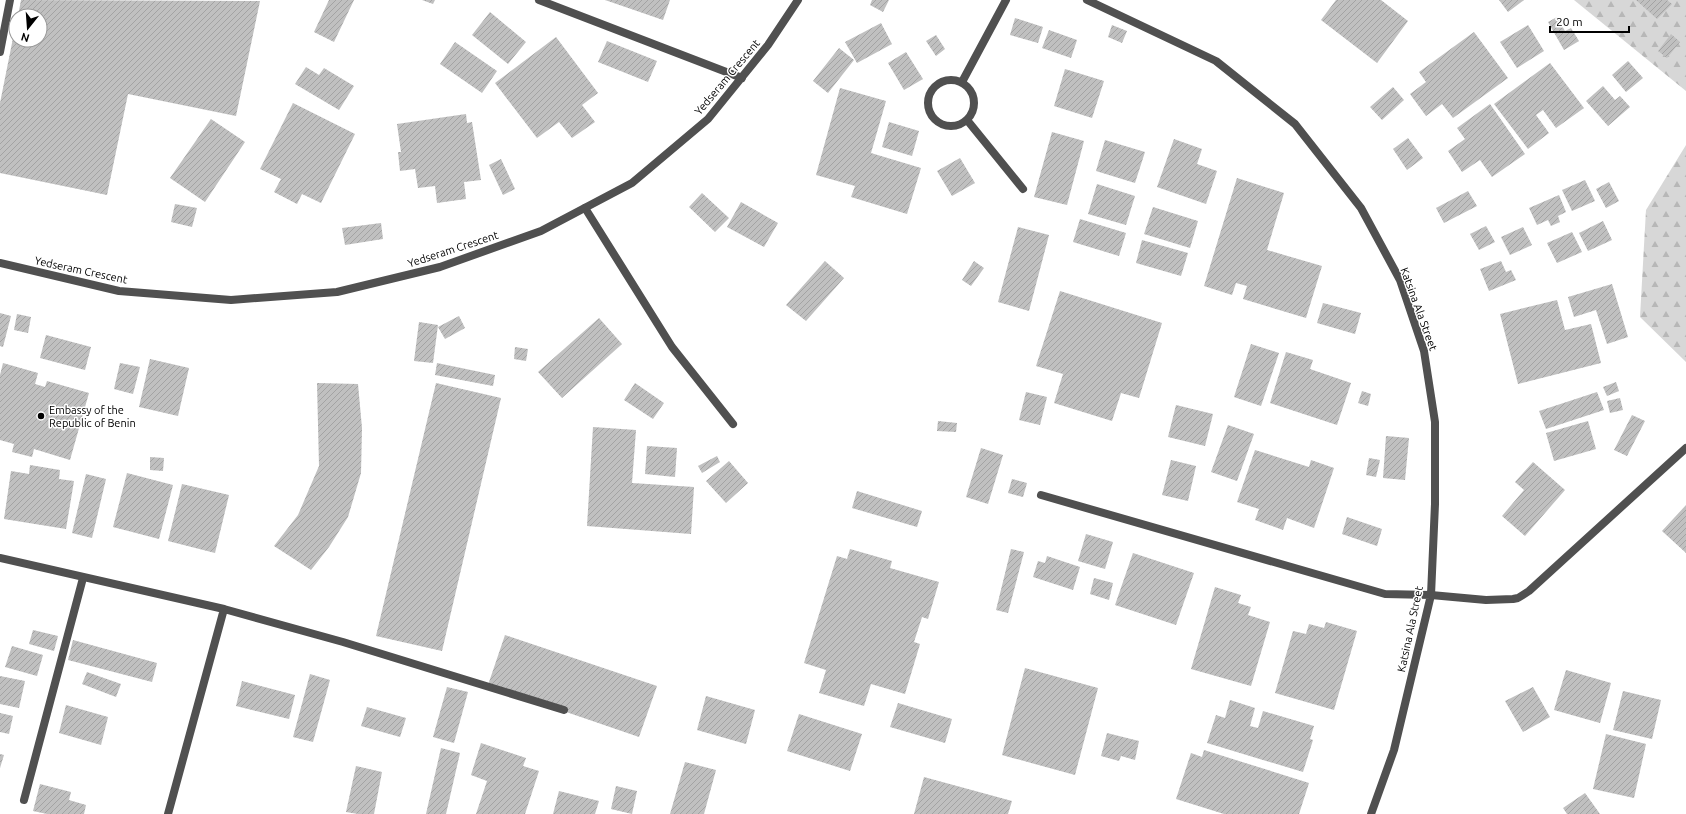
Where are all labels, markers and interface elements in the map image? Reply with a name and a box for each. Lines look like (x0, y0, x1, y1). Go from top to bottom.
north arrow (8, 8, 48, 48)
scale bar (1550, 8, 1629, 34)
text: 20 m (1556, 15, 1583, 28)
text: N (19, 31, 31, 45)
street label: Yedseram Crescent (692, 36, 762, 117)
street label: Yedseram Crescent (406, 228, 500, 269)
street label: Yedseram Crescent (33, 254, 129, 286)
street label: Katsina Ala Street (1398, 266, 1440, 353)
place label: Embassy of the Republic of Benin (49, 404, 136, 429)
marker: Embassy of the Republic of Benin (36, 411, 46, 421)
street label: Katsina Ala Street (1395, 584, 1425, 673)

